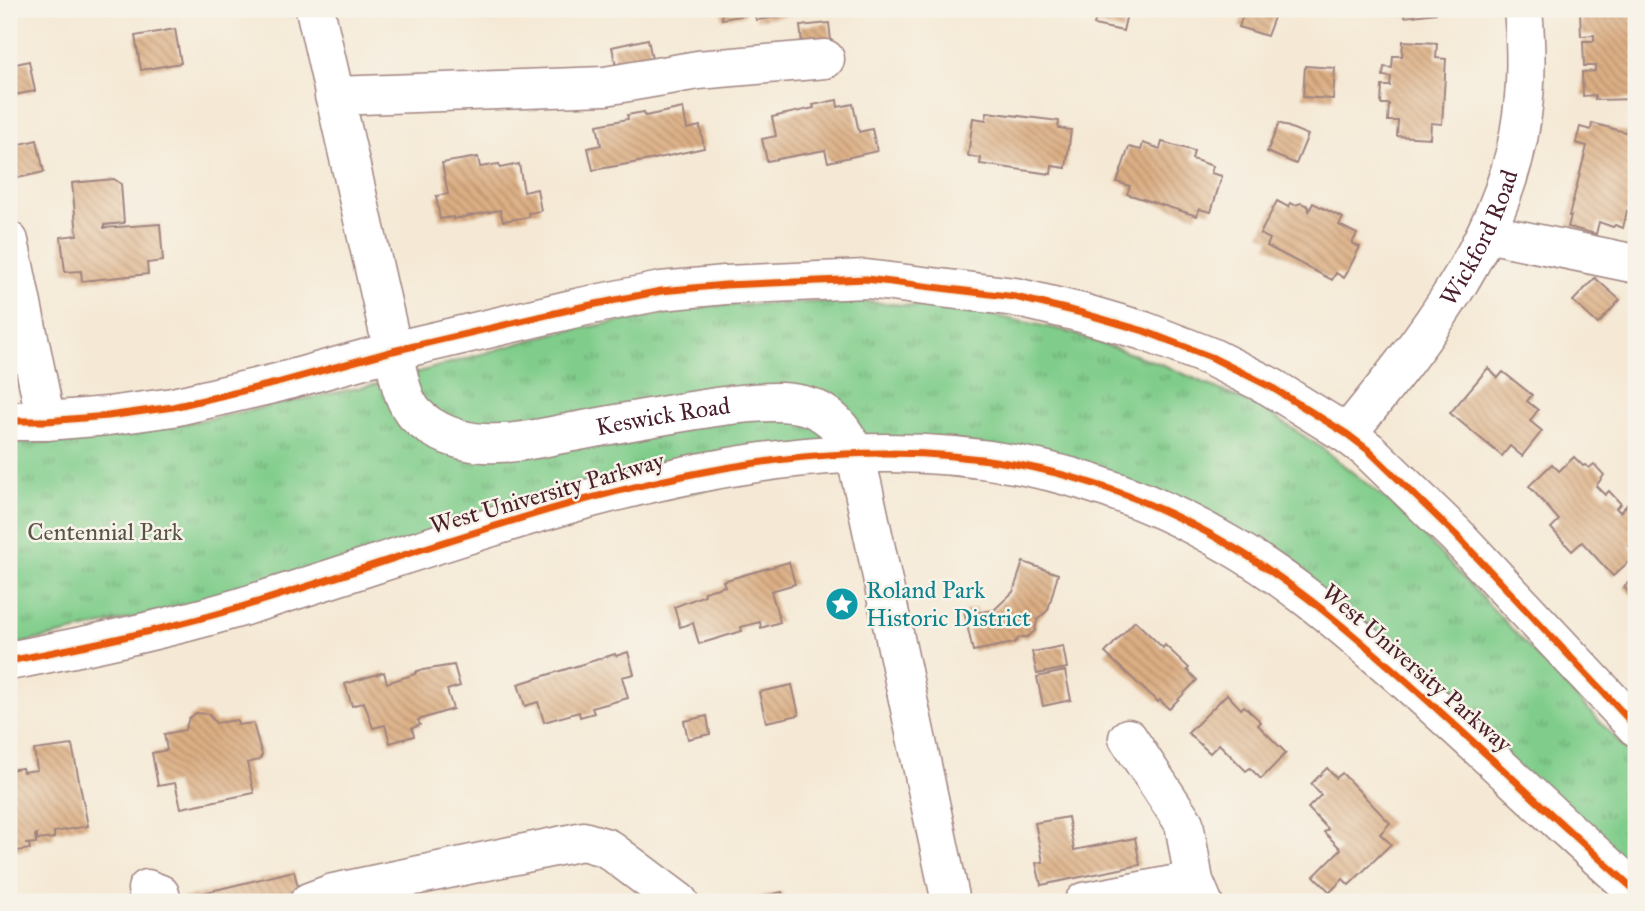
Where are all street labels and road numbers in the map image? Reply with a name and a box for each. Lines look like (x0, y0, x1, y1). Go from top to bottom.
street label: Wickford Road (1433, 166, 1525, 311)
street label: Keswick Road (594, 390, 732, 442)
street label: West University Parkway (426, 445, 668, 541)
street label: West University Parkway (1316, 577, 1519, 759)

